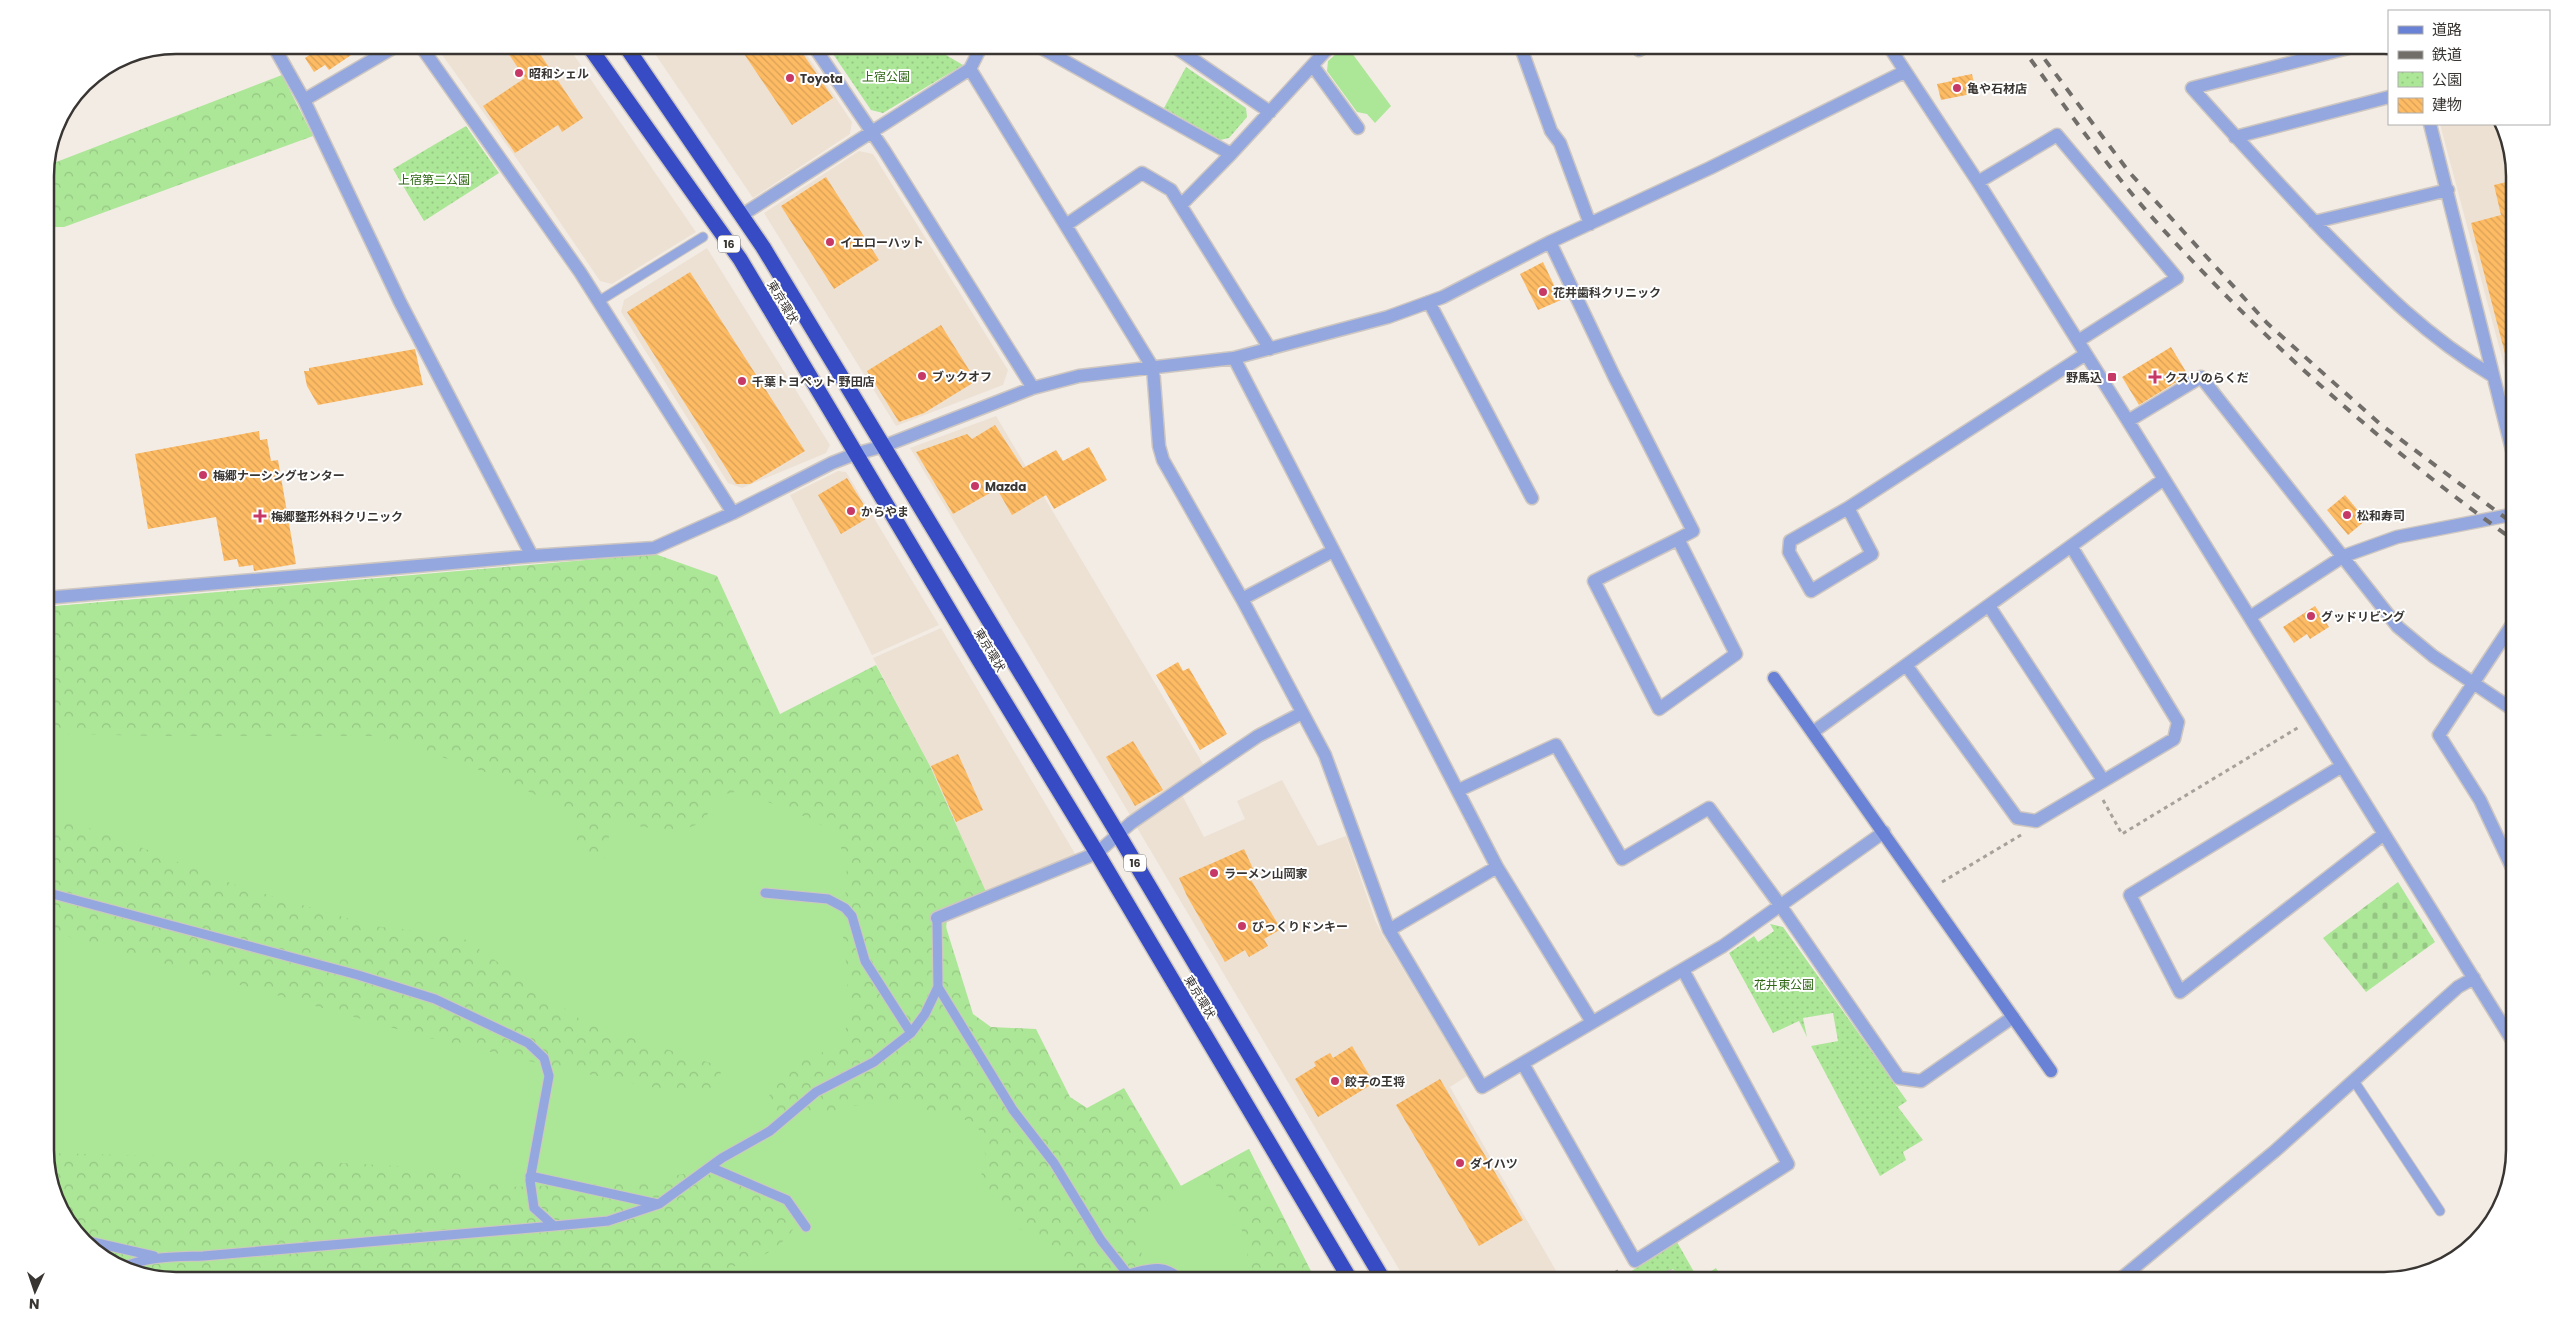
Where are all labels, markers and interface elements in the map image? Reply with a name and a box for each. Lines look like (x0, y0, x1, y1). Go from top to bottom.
legend (2388, 10, 2550, 125)
text: 道路 (2432, 19, 2462, 40)
text: 鉄道 (2432, 44, 2462, 65)
place label: 昭和シェル (529, 65, 589, 82)
marker: 昭和シェル (513, 67, 525, 79)
park label: 上宿公園 (862, 68, 910, 85)
text: 公園 (2432, 69, 2462, 90)
place label: Toyota (800, 70, 843, 87)
marker: Toyota (784, 72, 796, 84)
place label: 亀や石材店 (1967, 80, 2027, 97)
marker: 亀や石材店 (1951, 82, 1963, 94)
text: 建物 (2432, 94, 2462, 115)
park label: 上宿第二公園 (398, 171, 470, 188)
place label: イエローハット (840, 234, 924, 251)
road number: 16 (718, 235, 740, 252)
marker: イエローハット (824, 236, 836, 248)
street label: 東京環状 (763, 277, 803, 327)
place label: 花井歯科クリニック (1553, 284, 1661, 301)
marker: 花井歯科クリニック (1537, 286, 1549, 298)
place label: ブックオフ (932, 368, 992, 385)
place label: 野馬込 (2066, 369, 2102, 386)
place label: クスリのらくだ (2165, 369, 2249, 386)
marker: ブックオフ (916, 370, 928, 382)
marker: 野馬込 (2106, 371, 2118, 383)
marker: クスリのらくだ (2149, 371, 2161, 383)
place label: 千葉トヨペット 野田店 (752, 373, 875, 390)
marker: 千葉トヨペット 野田店 (736, 375, 748, 387)
place label: 梅郷ナーシングセンター (213, 467, 345, 484)
marker: 梅郷ナーシングセンター (197, 469, 209, 481)
place label: Mazda (985, 478, 1026, 495)
marker: Mazda (969, 480, 981, 492)
place label: からやま (861, 503, 909, 520)
marker: からやま (845, 505, 857, 517)
place label: 松和寿司 (2357, 507, 2405, 524)
place label: 梅郷整形外科クリニック (271, 508, 403, 525)
marker: 梅郷整形外科クリニック (253, 509, 267, 523)
marker: 松和寿司 (2341, 509, 2353, 521)
place label: グッドリビング (2321, 608, 2405, 625)
marker: グッドリビング (2305, 610, 2317, 622)
street label: 東京環状 (970, 625, 1010, 675)
road number: 16 (1124, 854, 1146, 871)
place label: ラーメン山岡家 (1224, 865, 1308, 882)
marker: ラーメン山岡家 (1208, 867, 1220, 879)
place label: びっくりドンキー (1252, 918, 1348, 935)
marker: びっくりドンキー (1236, 920, 1248, 932)
street label: 東京環状 (1180, 972, 1220, 1022)
park label: 花井東公園 (1754, 976, 1814, 993)
place label: 餃子の王将 (1344, 1073, 1405, 1090)
marker: 餃子の王将 (1329, 1075, 1341, 1087)
place label: ダイハツ (1470, 1155, 1518, 1172)
marker: ダイハツ (1454, 1157, 1466, 1169)
north arrow (10, 1266, 60, 1316)
text: N (29, 1294, 40, 1314)

